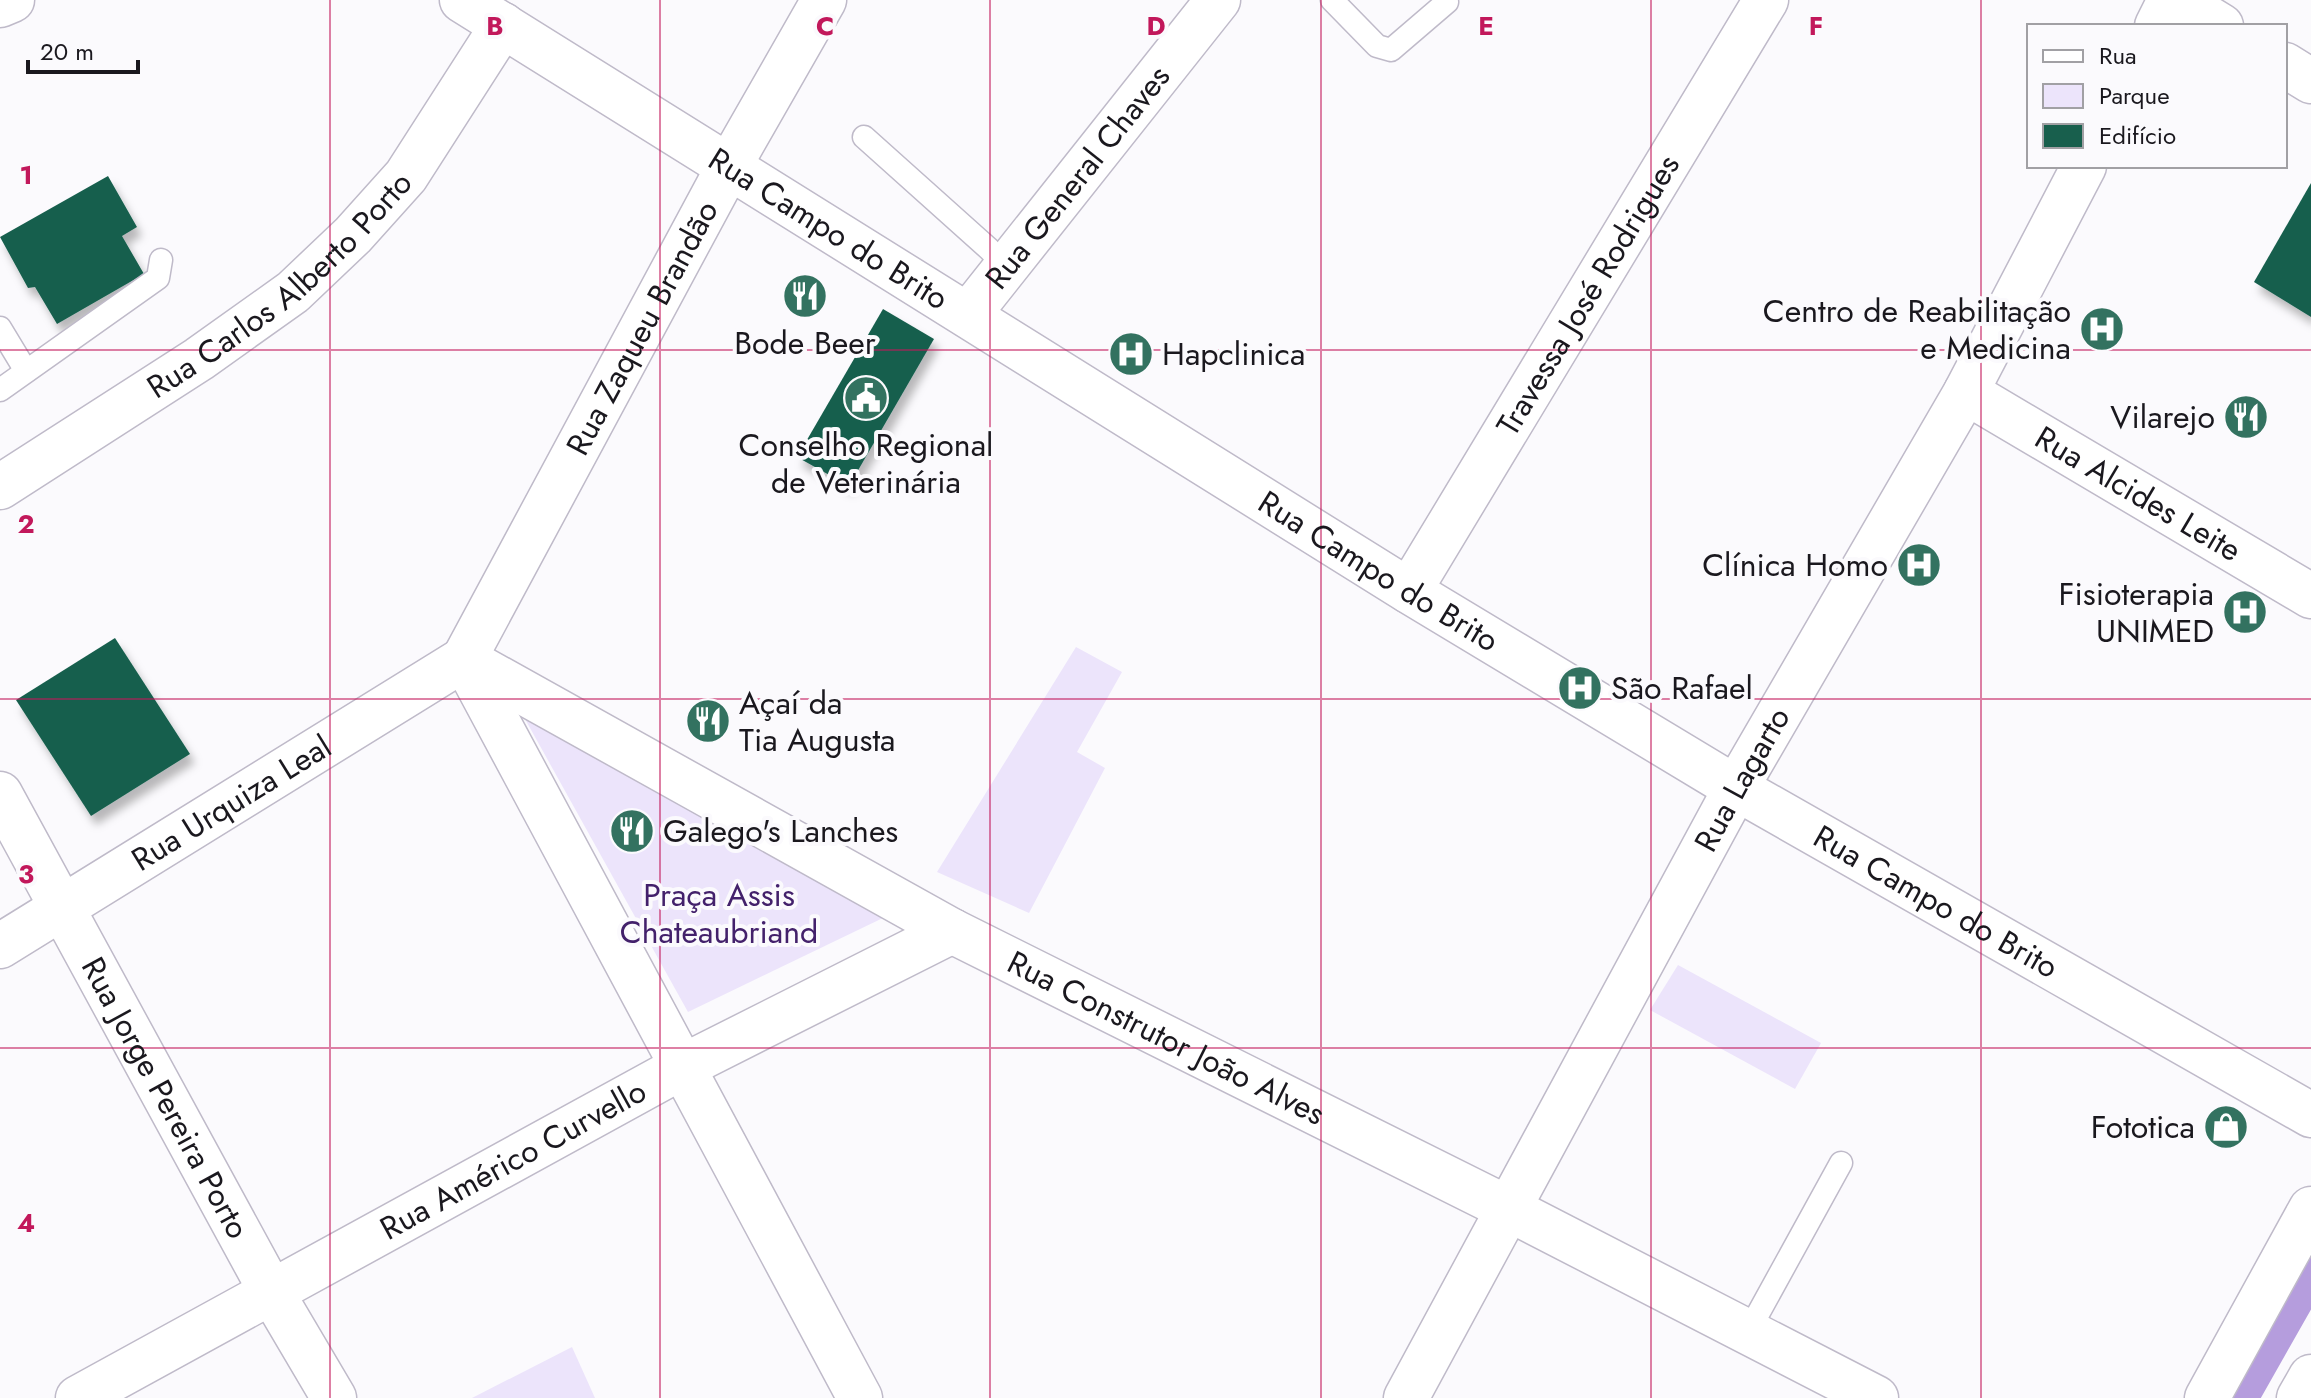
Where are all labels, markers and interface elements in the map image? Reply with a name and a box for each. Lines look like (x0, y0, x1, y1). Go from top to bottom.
text: B (486, 7, 504, 45)
text: C (816, 7, 834, 45)
text: D (1146, 7, 1166, 45)
text: E (1478, 7, 1494, 45)
text: F (1809, 7, 1823, 45)
scale bar (28, 24, 138, 74)
legend (2027, 24, 2287, 168)
text: 20 m (40, 34, 94, 69)
text: Rua (2099, 38, 2137, 73)
street label: Rua General Chaves (974, 55, 1181, 299)
text: Parque (2099, 78, 2170, 113)
text: Edifício (2099, 118, 2176, 153)
street label: Rua Campo do Brito (700, 136, 957, 321)
street label: Travessa José Rodrigues (1485, 146, 1691, 444)
text: 1 (19, 156, 33, 194)
street label: Rua Carlos Alberto Porto (138, 161, 423, 410)
street label: Rua Zaqueu Brandão (555, 192, 729, 463)
restaurant icon: Bode Beer (781, 272, 829, 320)
place label: Centro de Reabilitação e Medicina (1763, 288, 2071, 371)
hospital icon: Centro de Reabilitação e Medicina (2078, 305, 2126, 353)
place label: Bode Beer (734, 320, 876, 366)
hospital icon: Hapclinica (1107, 330, 1155, 378)
place label: Hapclinica (1162, 331, 1305, 377)
public building icon: Conselho Regional de Veterinária (842, 374, 890, 422)
restaurant icon: Vilarejo (2222, 393, 2270, 441)
place label: Vilarejo (2110, 394, 2215, 440)
street label: Rua Alcides Leite (2026, 415, 2250, 573)
place label: Conselho Regional de Veterinária (739, 422, 993, 505)
street label: Rua Campo do Brito (1249, 479, 1508, 663)
text: 2 (17, 505, 35, 543)
hospital icon: Clínica Homo (1895, 541, 1943, 589)
place label: Clínica Homo (1702, 542, 1888, 588)
place label: Fisioterapia UNIMED (2059, 571, 2214, 654)
hospital icon: Fisioterapia UNIMED (2221, 588, 2269, 636)
hospital icon: São Rafael (1556, 664, 1604, 712)
place label: São Rafael (1611, 665, 1753, 711)
place label: Açaí da Tia Augusta (739, 680, 895, 763)
restaurant icon: Açaí da Tia Augusta (684, 697, 732, 745)
street label: Rua Lagarto (1683, 698, 1801, 860)
street label: Rua Urquiza Leal (123, 724, 340, 882)
restaurant icon: Galego's Lanches (608, 807, 656, 855)
place label: Galego's Lanches (663, 808, 898, 854)
street label: Rua Campo do Brito (1805, 814, 2067, 990)
text: 3 (18, 855, 34, 893)
park label: Praça Assis Chateaubriand (620, 872, 818, 955)
street label: Rua Construtor João Alves (1000, 939, 1333, 1136)
street label: Rua Jorge Pereira Porto (70, 949, 261, 1247)
street label: Rua Américo Curvello (372, 1068, 654, 1251)
shop icon: Fototica (2202, 1103, 2250, 1151)
place label: Fototica (2091, 1104, 2195, 1150)
text: 4 (17, 1204, 35, 1242)

